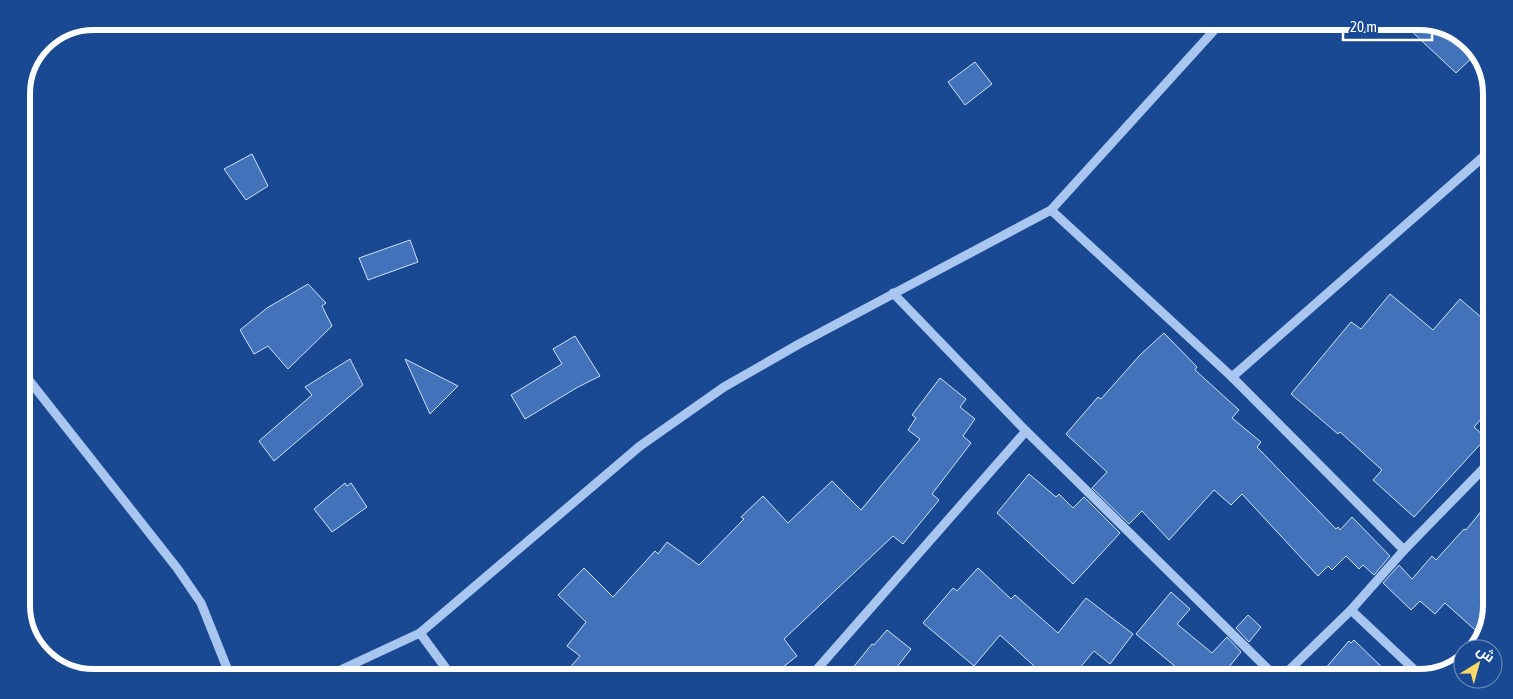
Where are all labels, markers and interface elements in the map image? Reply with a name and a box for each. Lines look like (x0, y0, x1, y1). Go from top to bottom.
scale bar (1343, 10, 1432, 42)
text: 20 m (1350, 18, 1377, 35)
north arrow (1453, 639, 1503, 689)
text: ش (1473, 642, 1498, 666)

